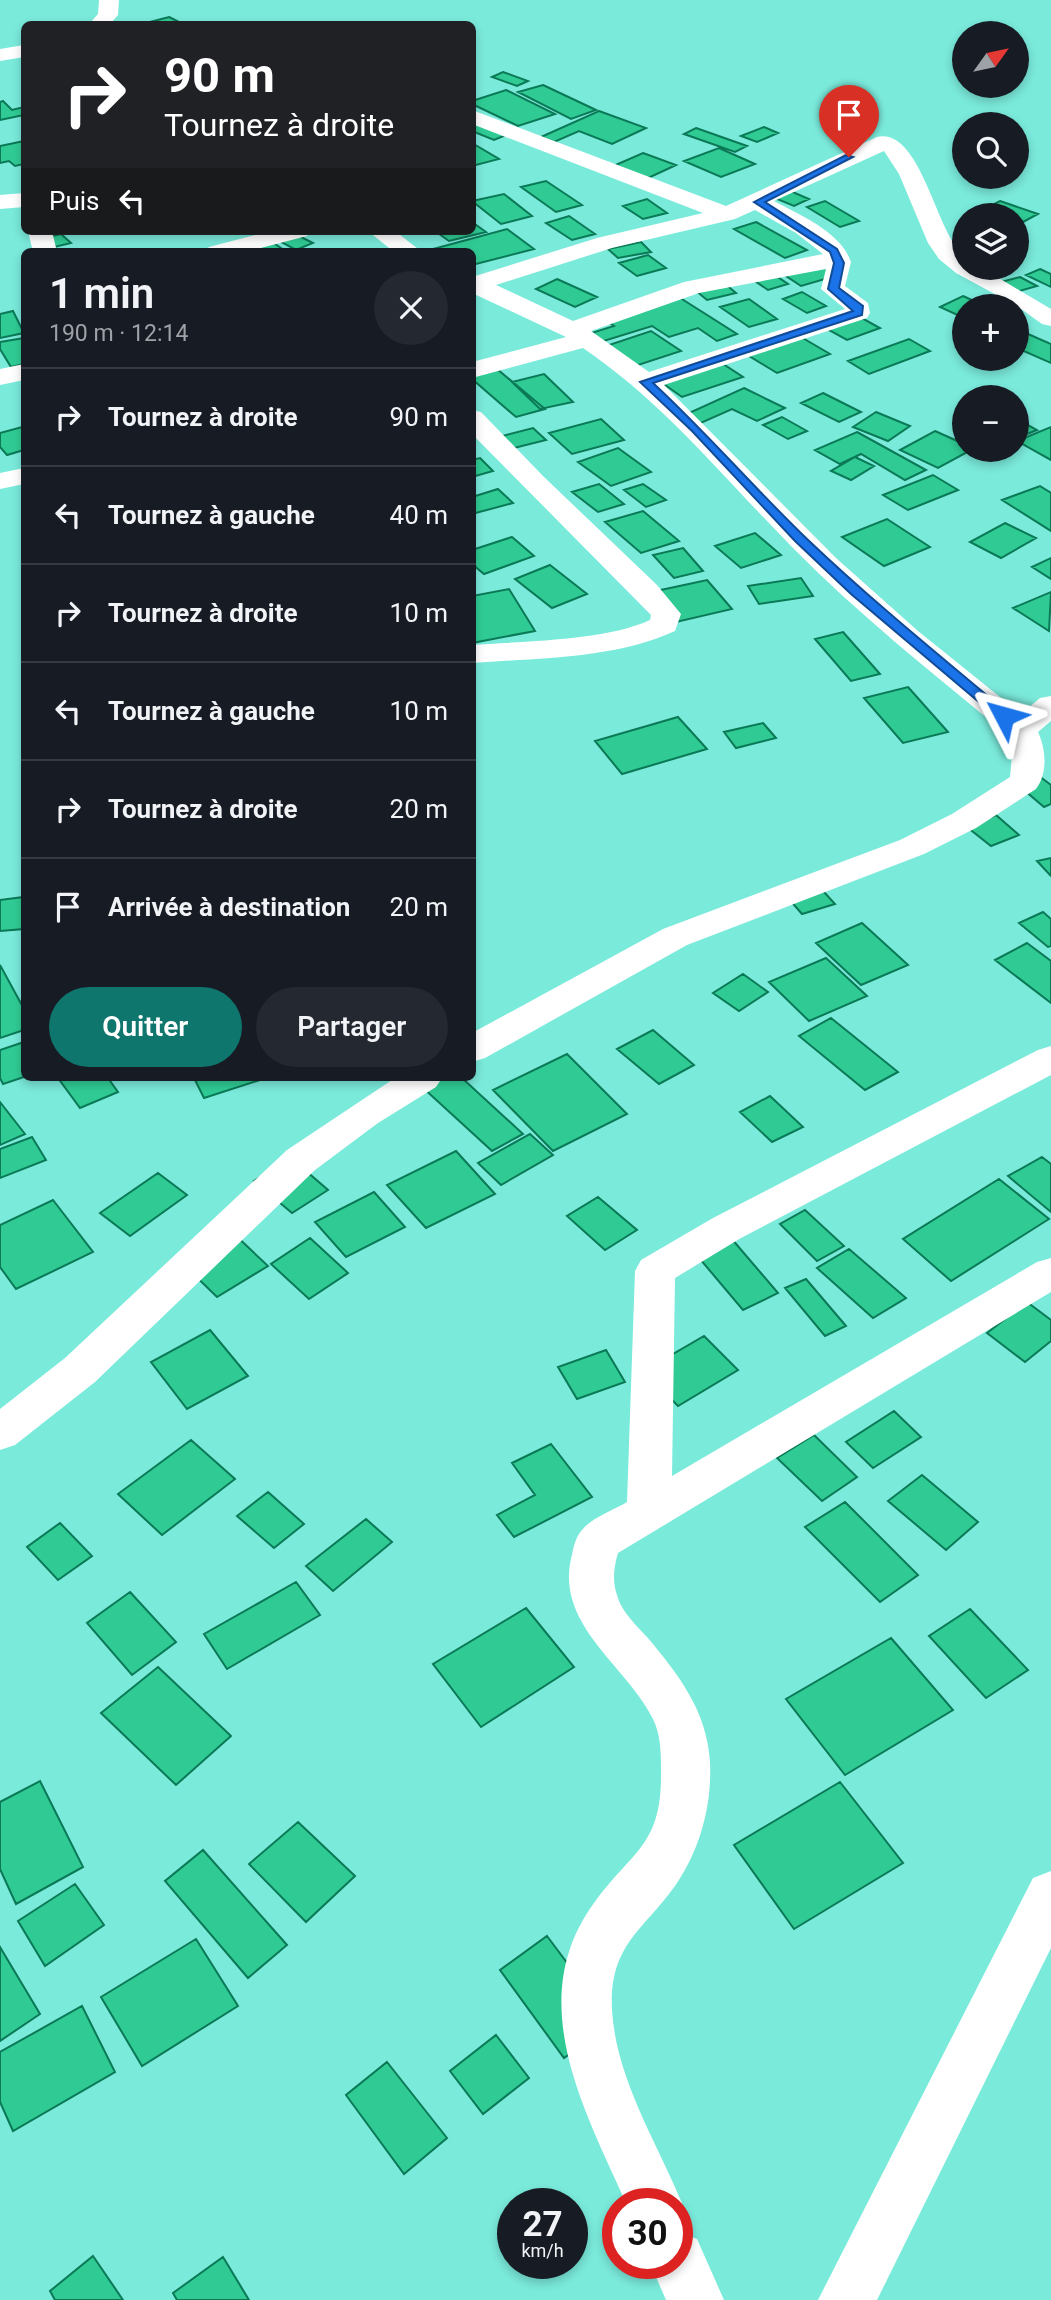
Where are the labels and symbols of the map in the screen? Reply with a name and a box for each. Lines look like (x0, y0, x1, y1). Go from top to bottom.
north arrow (952, 21, 1029, 98)
pin (819, 85, 879, 157)
position arrow (967, 679, 1041, 753)
speed limit sign: 30 (602, 2188, 693, 2279)

